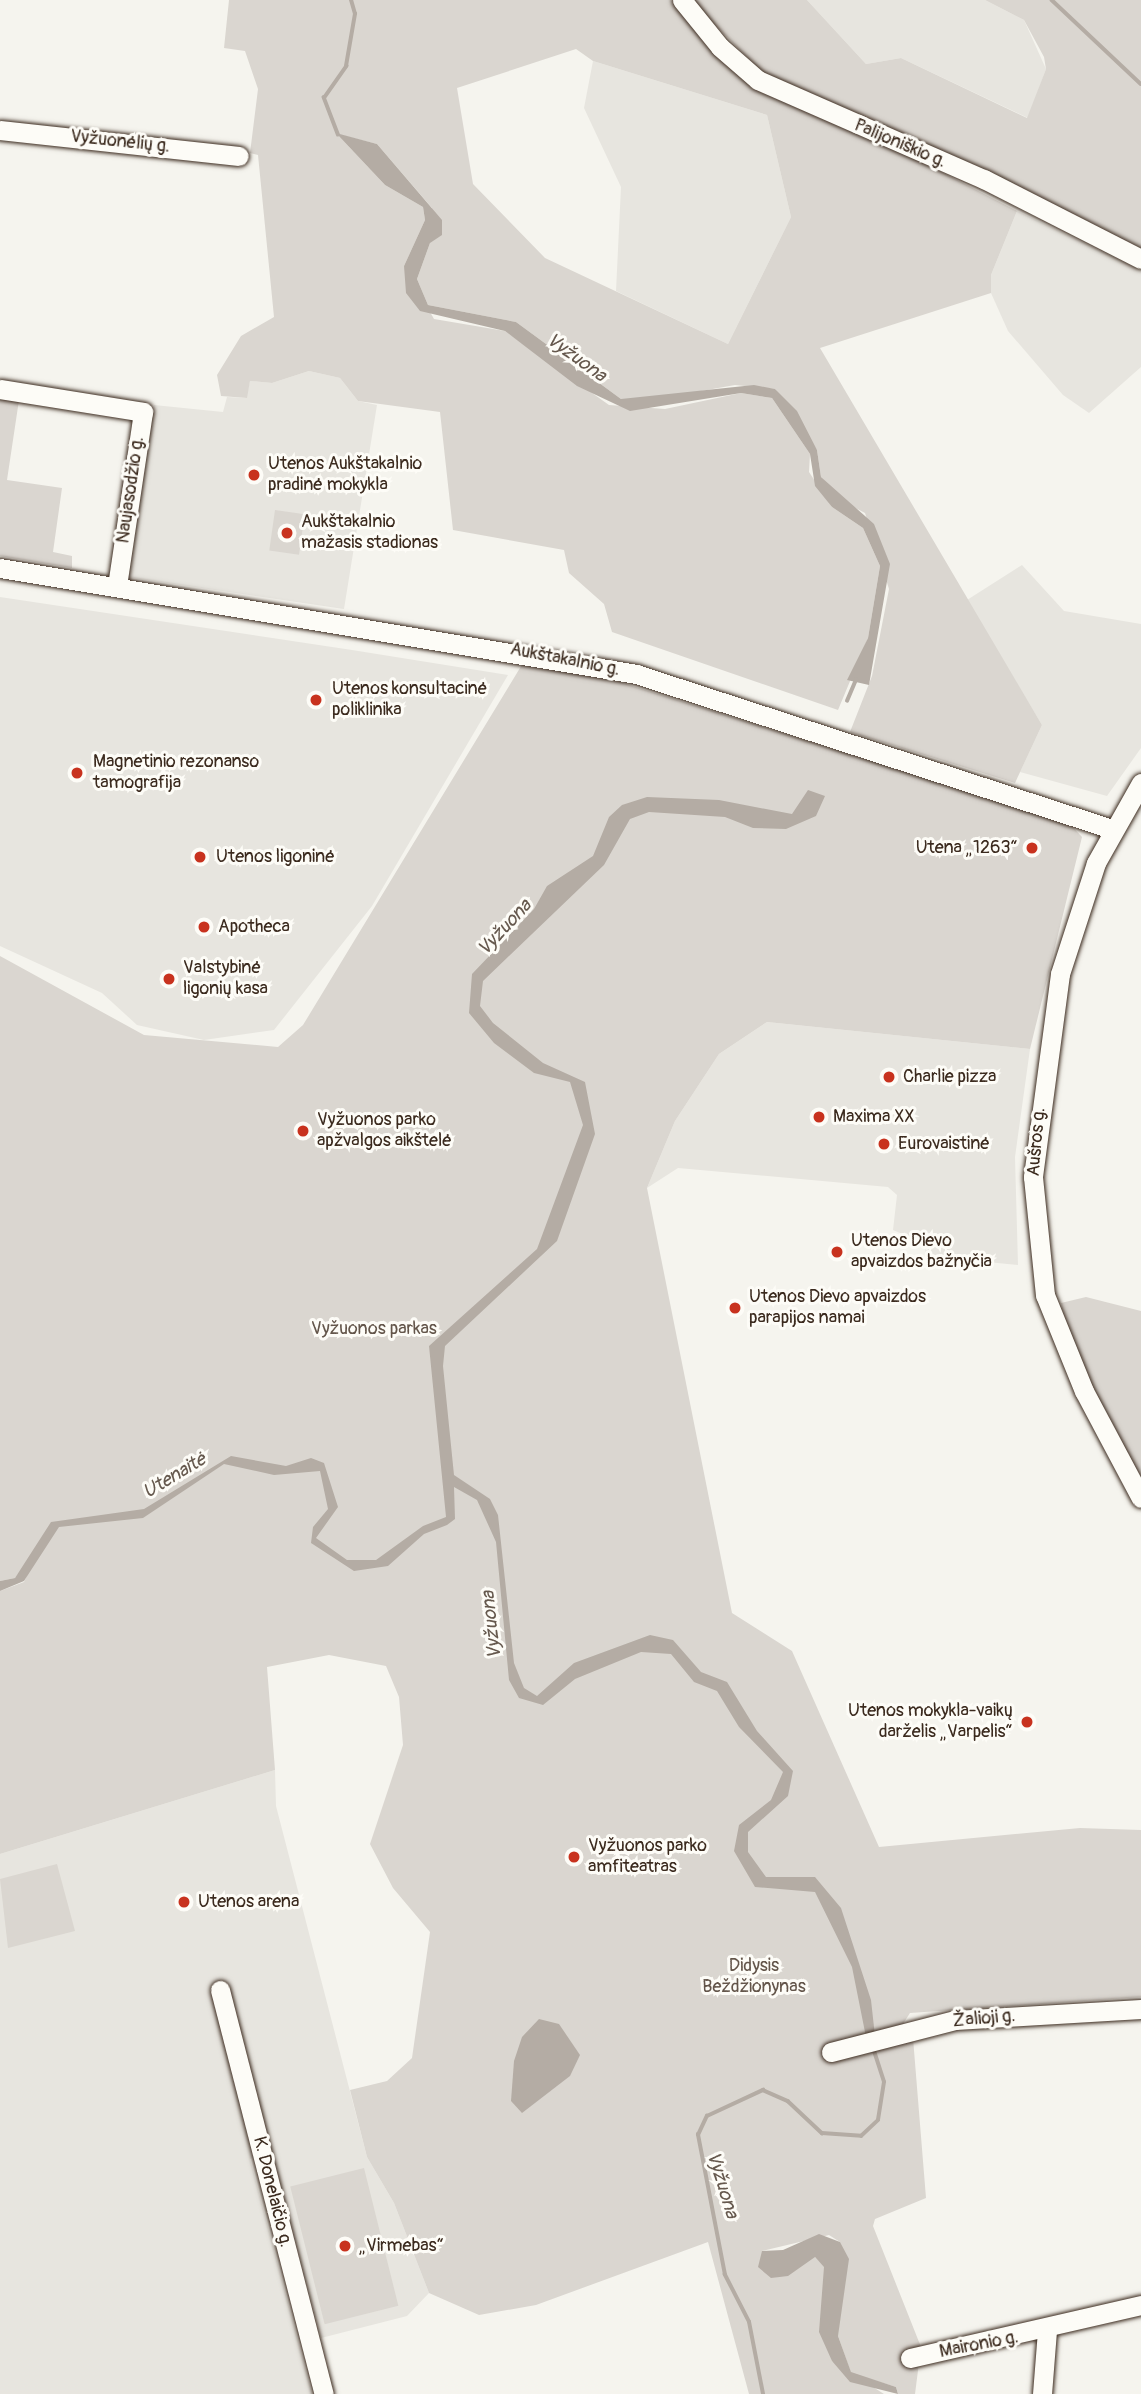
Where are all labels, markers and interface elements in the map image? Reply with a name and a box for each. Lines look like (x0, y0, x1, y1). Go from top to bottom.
street label: Palijoniškio g. (851, 115, 949, 173)
street label: Vyžuonėlių g. (69, 126, 171, 158)
water label: Vyžuona (542, 329, 610, 387)
street label: Naujasodžio g. (113, 435, 149, 545)
place label: Utenos Aukštakalnio pradinė mokykla (268, 454, 422, 496)
marker: Utenos Aukštakalnio pradinė mokykla (246, 467, 262, 483)
place label: Aukštakalnio mažasis stadionas (301, 512, 438, 554)
marker: Aukštakalnio mažasis stadionas (279, 525, 295, 541)
street label: Aukštakalnio g. (508, 639, 622, 681)
place label: Utenos konsultacinė poliklinika (332, 679, 487, 722)
marker: Utenos konsultacinė poliklinika (306, 690, 326, 710)
place label: Magnetinio rezonanso tamografija (93, 752, 259, 794)
marker: Magnetinio rezonanso tamografija (67, 763, 87, 783)
place label: Utena „1263“ (916, 837, 1018, 859)
marker: Utena „1263“ (1024, 840, 1040, 856)
place label: Utenos ligoninė (216, 846, 335, 868)
marker: Utenos ligoninė (190, 847, 210, 867)
water label: Vyžuona (473, 895, 537, 961)
place label: Apotheca (218, 916, 290, 938)
marker: Apotheca (196, 919, 212, 935)
place label: Valstybinė ligonių kasa (183, 958, 268, 1000)
marker: Valstybinė ligonių kasa (161, 971, 177, 987)
place label: Charlie pizza (903, 1066, 996, 1088)
marker: Charlie pizza (881, 1069, 897, 1085)
place label: Maxima XX (833, 1106, 915, 1128)
street label: Aušros g. (1023, 1107, 1051, 1177)
marker: Maxima XX (811, 1109, 827, 1125)
place label: Vyžuonos parko apžvalgos aikštelė (317, 1110, 452, 1152)
marker: Vyžuonos parko apžvalgos aikštelė (295, 1123, 311, 1139)
place label: Eurovaistinė (898, 1133, 990, 1155)
marker: Eurovaistinė (876, 1136, 892, 1152)
place label: Utenos Dievo apvaizdos bažnyčia (851, 1231, 992, 1274)
marker: Utenos Dievo apvaizdos bažnyčia (829, 1244, 845, 1260)
place label: Utenos Dievo apvaizdos parapijos namai (749, 1287, 926, 1330)
marker: Utenos Dievo apvaizdos parapijos namai (727, 1300, 743, 1316)
park label: Vyžuonos parkas (311, 1318, 437, 1340)
water label: Utenaitė (139, 1448, 211, 1504)
water label: Vyžuona (477, 1590, 507, 1660)
place label: Utenos mokykla-vaikų darželis „Varpelis“ (848, 1701, 1013, 1744)
marker: Utenos mokykla-vaikų darželis „Varpelis“ (1019, 1714, 1035, 1730)
place label: Vyžuonos parko amfiteatras (588, 1836, 707, 1878)
marker: Vyžuonos parko amfiteatras (566, 1849, 582, 1865)
place label: Utenos arena (198, 1891, 299, 1913)
marker: Utenos arena (176, 1894, 192, 1910)
park label: Didysis Beždžionynas (702, 1956, 806, 1998)
street label: Žalioji g. (952, 2006, 1016, 2032)
street label: K. Donelaičio g. (248, 2134, 296, 2250)
water label: Vyžuona (701, 2149, 743, 2221)
place label: „Virmebas“ (359, 2235, 444, 2257)
marker: „Virmebas“ (337, 2238, 353, 2254)
street label: Maironio g. (938, 2327, 1020, 2363)

